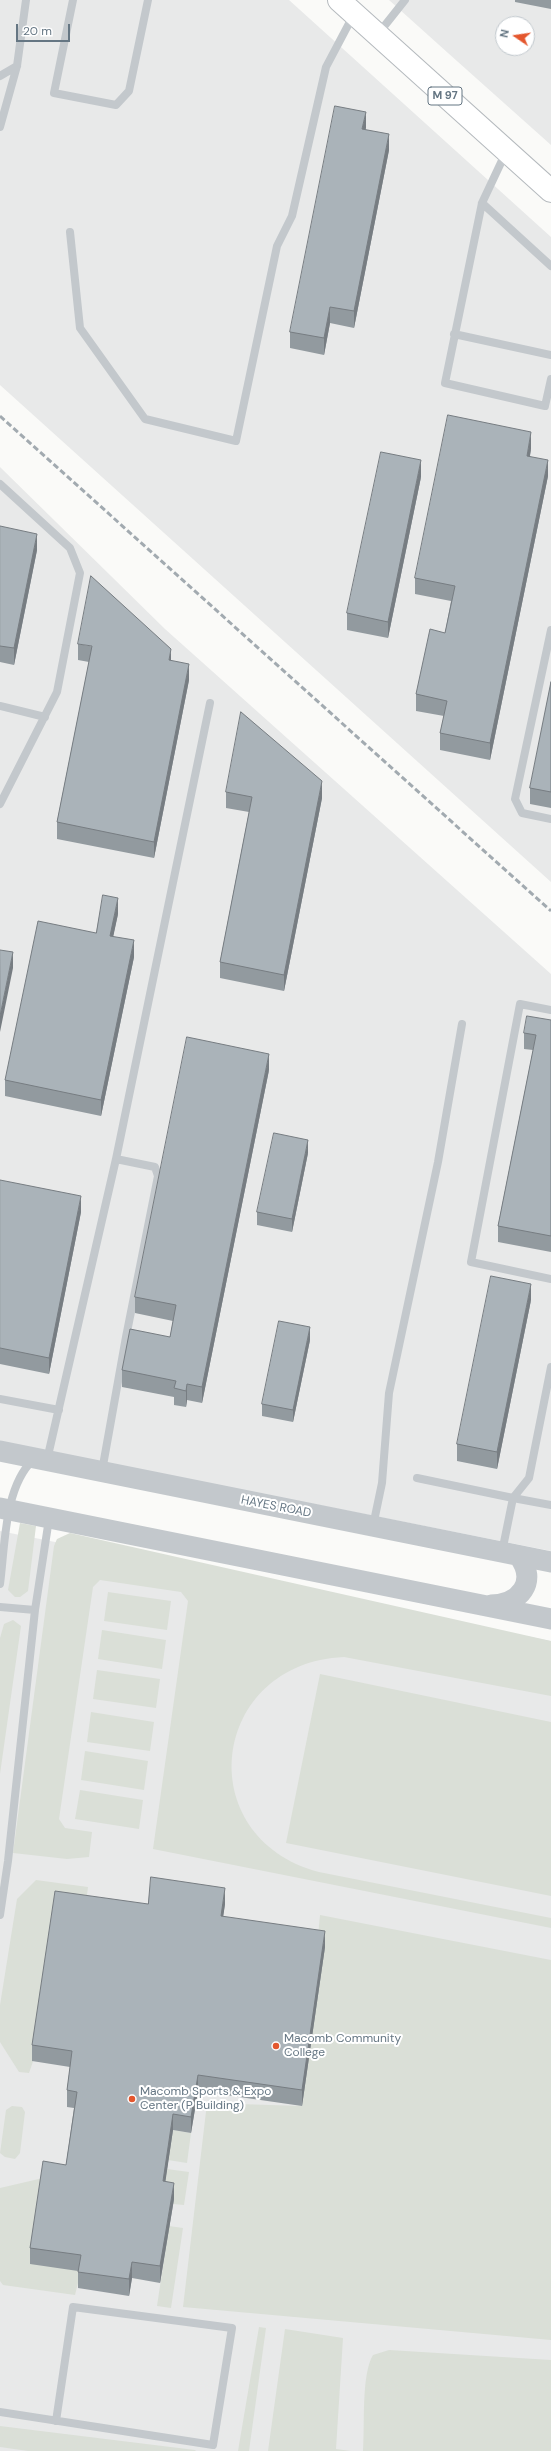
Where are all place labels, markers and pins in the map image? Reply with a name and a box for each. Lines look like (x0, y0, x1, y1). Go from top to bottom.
place label: Macomb Community College (284, 2032, 401, 2060)
marker: Macomb Community College (271, 2041, 281, 2051)
place label: Macomb Sports & Expo Center (P Building) (140, 2085, 271, 2113)
marker: Macomb Sports & Expo Center (P Building) (127, 2094, 137, 2104)

